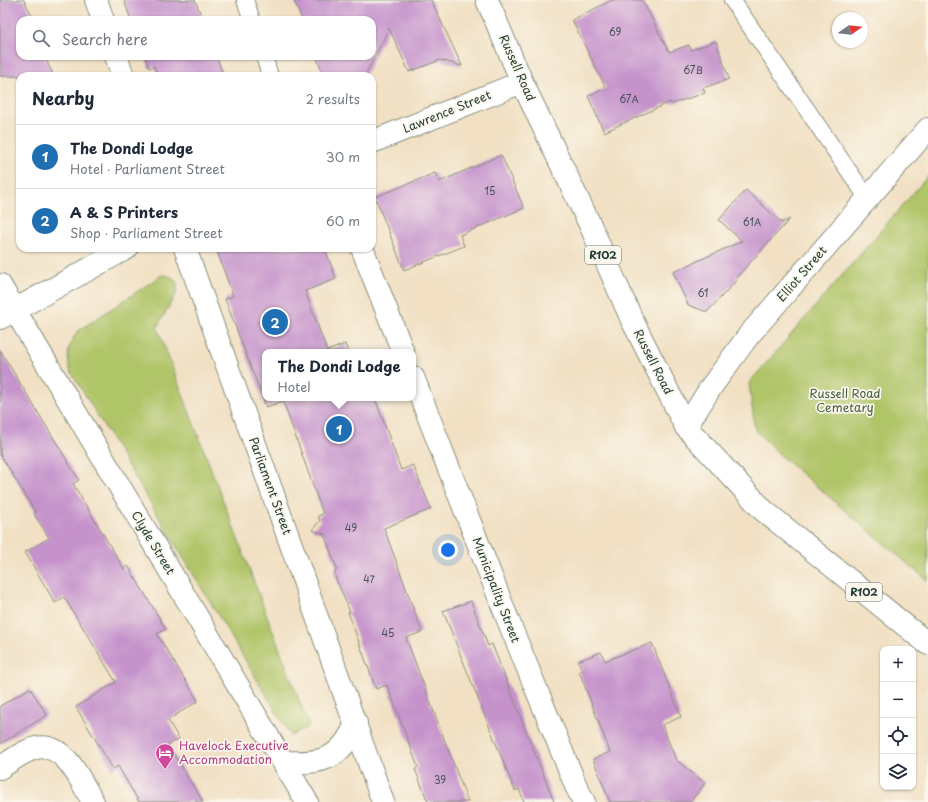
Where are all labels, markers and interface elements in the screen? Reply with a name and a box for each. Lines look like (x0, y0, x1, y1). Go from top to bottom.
north arrow (832, 12, 868, 48)
search box (16, 16, 376, 60)
house number: 69 (609, 24, 621, 39)
icon: search (30, 27, 52, 49)
text: Search here (62, 27, 148, 50)
street label: Russell Road (495, 31, 541, 104)
house number: 67B (683, 62, 703, 77)
text: Nearby (32, 85, 94, 111)
street label: Lawrence Street (400, 85, 494, 137)
text: 2 results (306, 89, 360, 108)
house number: 67A (619, 91, 639, 106)
text: The Dondi Lodge (70, 136, 193, 159)
text: 1 (42, 147, 48, 166)
text: 30 m (326, 147, 360, 166)
text: Hotel · Parliament Street (70, 159, 225, 178)
house number: 15 (485, 183, 495, 198)
text: A & S Printers (70, 200, 178, 223)
text: 2 (40, 211, 50, 230)
text: 60 m (326, 211, 360, 230)
house number: 61A (743, 214, 761, 229)
text: Shop · Parliament Street (70, 223, 223, 242)
street label: Elliot Street (772, 242, 831, 305)
road number: R102 (585, 246, 621, 264)
house number: 61 (697, 285, 709, 300)
pin: 2 (262, 307, 288, 337)
street label: Russell Road (630, 326, 678, 397)
popup (262, 349, 416, 401)
text: The Dondi Lodge (277, 354, 401, 377)
text: Hotel (277, 377, 311, 396)
park label: Russell Road Cemetary (809, 384, 881, 416)
pin: 1 (326, 414, 352, 444)
street label: Parliament Street (245, 434, 297, 537)
street label: Clyde Street (128, 507, 180, 578)
house number: 49 (345, 520, 357, 535)
street label: Municipality Street (468, 534, 525, 645)
your location (438, 540, 458, 560)
house number: 47 (363, 571, 376, 586)
road number: R102 (846, 583, 882, 601)
house number: 45 (382, 625, 394, 640)
map controls (880, 646, 916, 790)
button: + (880, 646, 916, 682)
button: − (880, 682, 916, 718)
button: locate (880, 718, 916, 754)
place label: Havelock Executive Accommodation (179, 736, 289, 768)
hotel icon: Havelock Executive Accommodation (154, 742, 176, 770)
button: layers (880, 754, 916, 790)
house number: 39 (434, 772, 446, 787)

